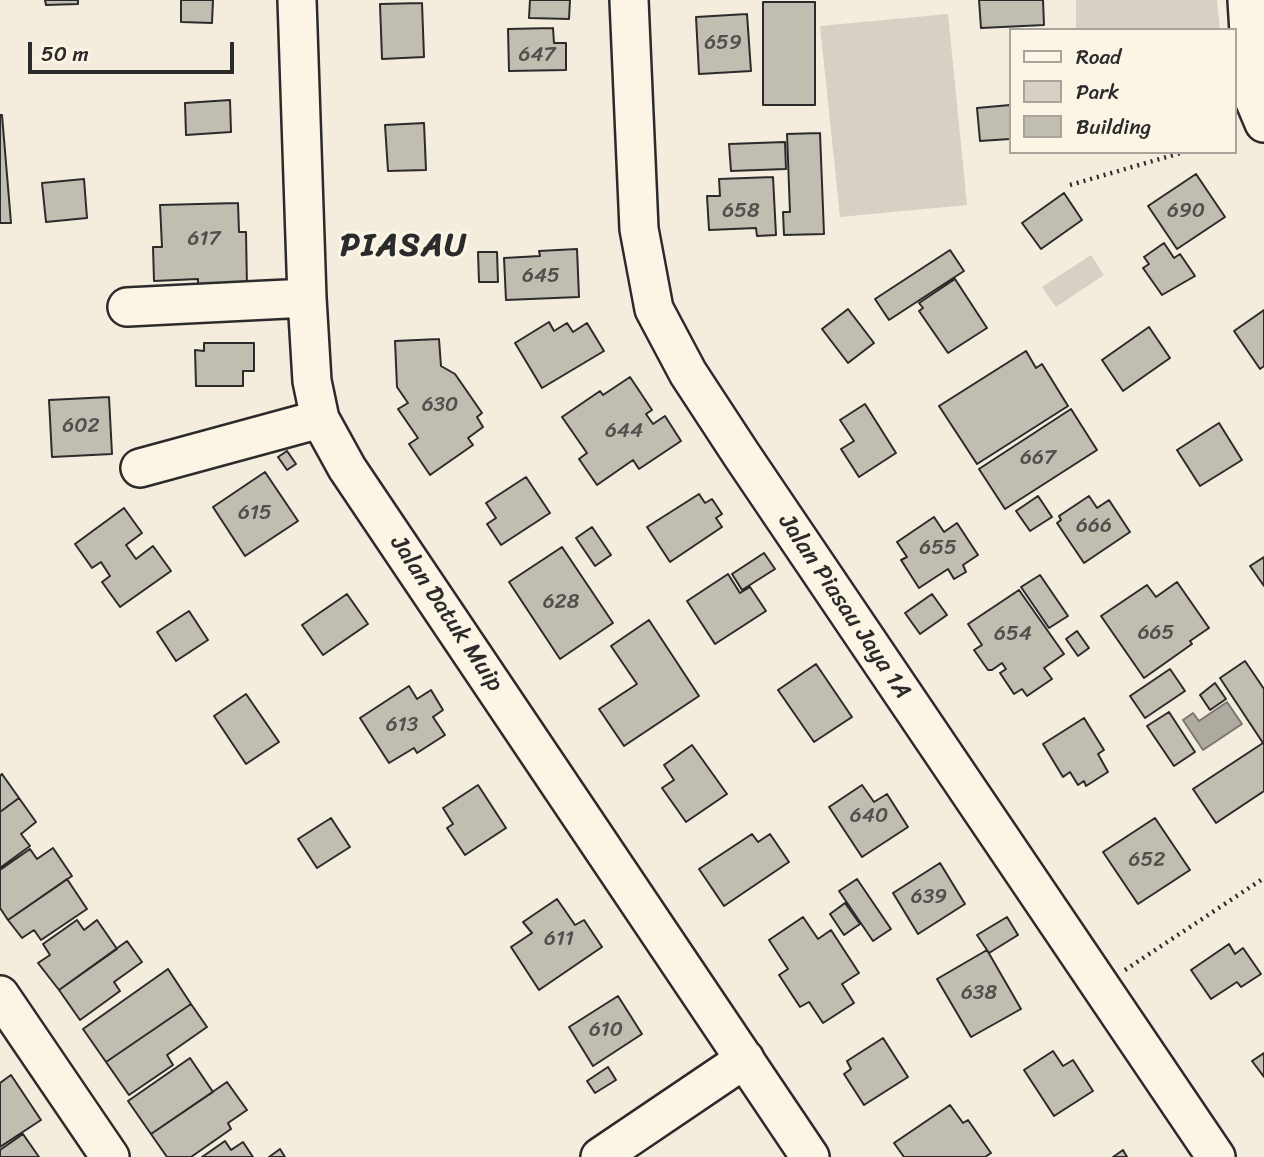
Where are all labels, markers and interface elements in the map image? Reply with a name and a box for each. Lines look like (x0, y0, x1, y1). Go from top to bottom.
scale bar (32, 28, 238, 72)
legend (1009, 28, 1236, 154)
house number: 659 (704, 31, 742, 57)
text: 50 m (41, 35, 89, 73)
text: Road (1076, 38, 1121, 76)
house number: 647 (518, 43, 556, 69)
text: Park (1076, 73, 1119, 111)
text: Building (1076, 108, 1151, 146)
house number: 658 (722, 199, 760, 225)
house number: 690 (1167, 199, 1205, 225)
house number: 617 (188, 227, 220, 253)
district label: PIASAU (341, 228, 467, 266)
house number: 645 (522, 264, 560, 290)
house number: 630 (422, 393, 458, 419)
house number: 602 (62, 414, 100, 440)
house number: 644 (605, 419, 643, 445)
house number: 667 (1020, 446, 1056, 472)
house number: 615 (238, 501, 272, 527)
street label: Jalan Piasau Jaya 1A (771, 509, 917, 705)
house number: 666 (1076, 514, 1112, 540)
street label: Jalan Datuk Muip (383, 531, 509, 697)
house number: 655 (919, 536, 957, 562)
house number: 628 (543, 590, 579, 616)
house number: 665 (1138, 621, 1174, 647)
house number: 654 (994, 622, 1032, 648)
house number: 613 (386, 713, 418, 739)
house number: 640 (850, 804, 888, 830)
house number: 652 (1129, 848, 1165, 874)
house number: 639 (911, 885, 947, 911)
house number: 611 (544, 927, 574, 953)
house number: 638 (961, 981, 997, 1007)
house number: 610 (589, 1018, 623, 1044)

